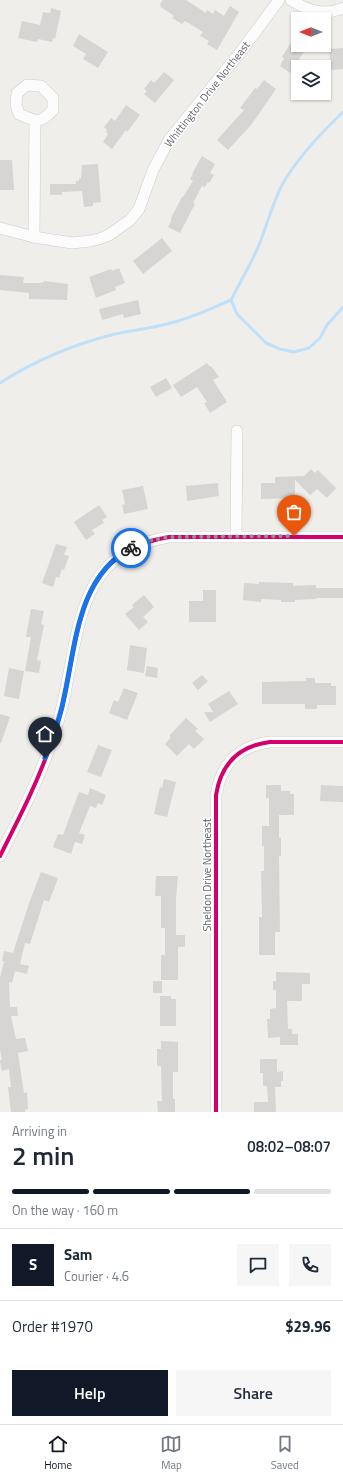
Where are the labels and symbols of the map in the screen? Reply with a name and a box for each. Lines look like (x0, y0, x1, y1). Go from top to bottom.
north arrow (291, 12, 331, 52)
street label: Whittington Drive Northeast (160, 37, 254, 151)
pin (277, 495, 311, 536)
courier (111, 528, 151, 568)
pin (28, 717, 62, 758)
street label: Sheldon Drive Northeast (199, 818, 215, 932)

